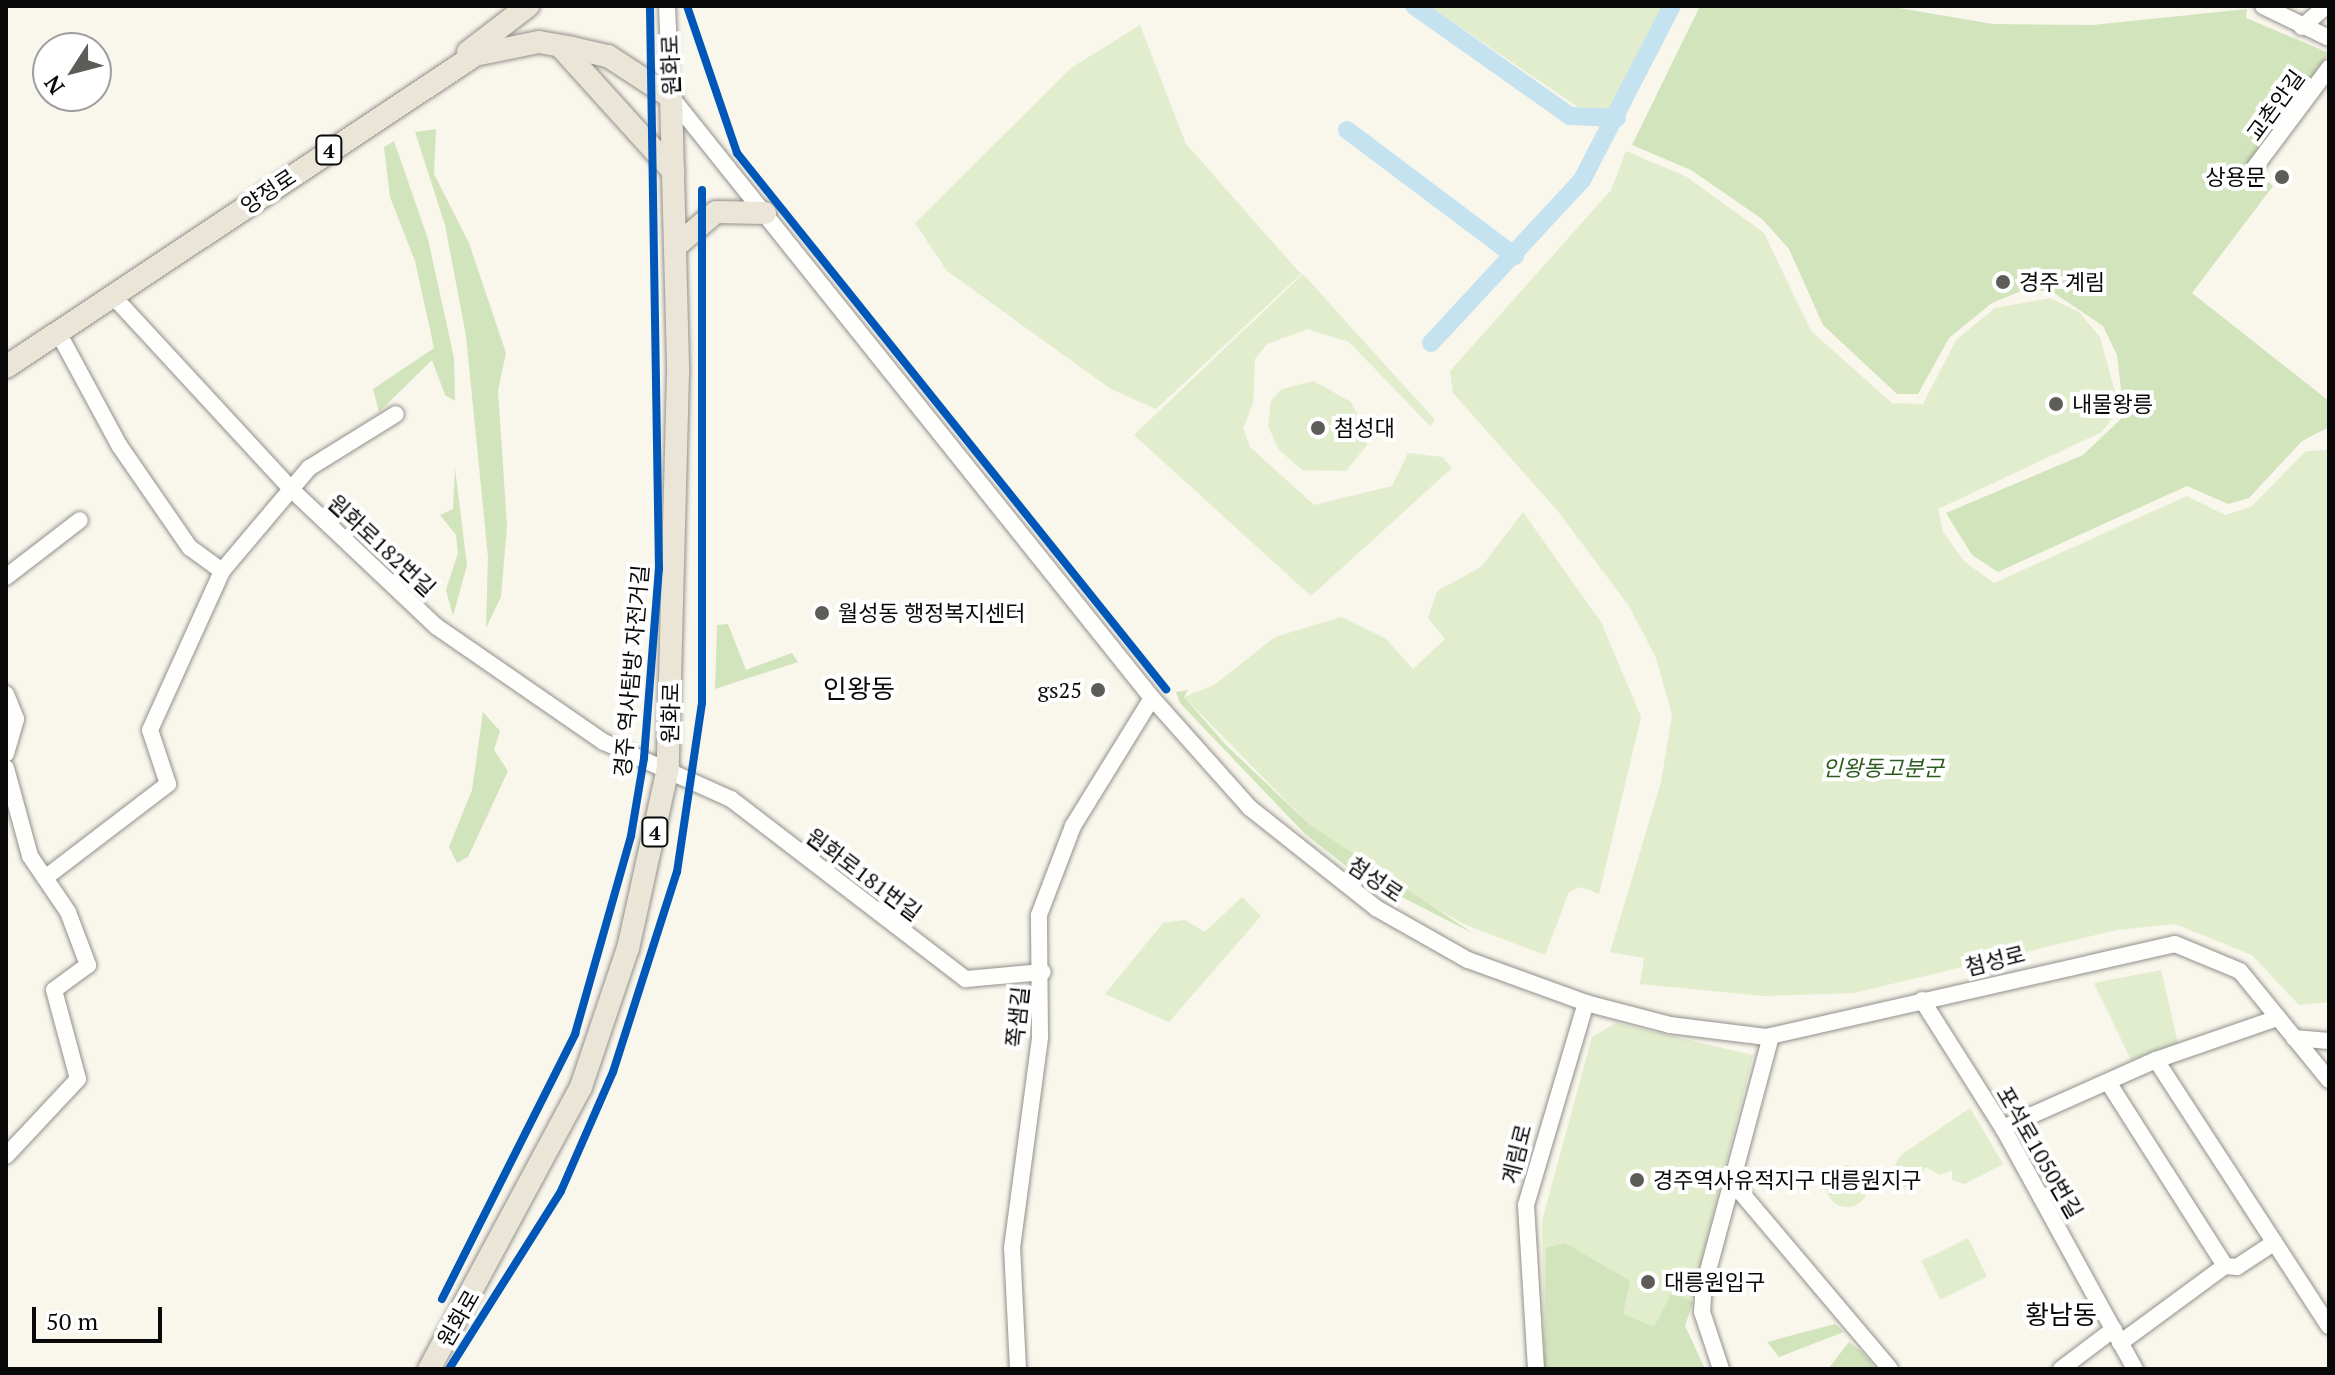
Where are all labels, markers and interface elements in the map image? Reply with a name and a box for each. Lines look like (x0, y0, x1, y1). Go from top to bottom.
north arrow (32, 32, 112, 112)
street label: 원화로 (656, 34, 684, 96)
street label: 교촌안길 (2241, 64, 2309, 146)
text: N (37, 70, 70, 100)
road number: 4 (315, 134, 343, 166)
street label: 양정로 (235, 163, 301, 219)
place label: 상용문 (2205, 164, 2266, 190)
marker: 상용문 (2273, 168, 2291, 186)
place label: 경주 계림 (2019, 269, 2105, 295)
marker: 경주 계림 (1994, 273, 2012, 291)
place label: 내물왕릉 (2072, 391, 2153, 417)
marker: 내물왕릉 (2047, 395, 2065, 413)
place label: 첨성대 (1334, 415, 1395, 441)
marker: 첨성대 (1309, 419, 1327, 437)
street label: 원화로182번길 (323, 489, 441, 601)
street label: 경주 역사탐방 자전거길 (609, 564, 653, 778)
place label: 월성동 행정복지센터 (838, 600, 1026, 626)
marker: 월성동 행정복지센터 (813, 604, 831, 622)
district label: 인왕동 (823, 673, 895, 705)
place label: gs25 (1037, 677, 1082, 703)
marker: gs25 (1089, 681, 1107, 699)
street label: 원화로 (656, 682, 684, 744)
park label: 인왕동고분군 (1822, 755, 1944, 781)
road number: 4 (641, 816, 669, 848)
street label: 원화로181번길 (802, 822, 926, 926)
street label: 첨성로 (1343, 851, 1409, 907)
street label: 첨성로 (1962, 940, 2028, 980)
street label: 쪽샘길 (1001, 985, 1033, 1049)
street label: 포석로1050번길 (1992, 1081, 2088, 1223)
street label: 계림로 (1496, 1121, 1536, 1187)
place label: 경주역사유적지구 대릉원지구 (1653, 1167, 1921, 1193)
marker: 경주역사유적지구 대릉원지구 (1628, 1171, 1646, 1189)
place label: 대릉원입구 (1664, 1269, 1765, 1295)
marker: 대릉원입구 (1639, 1273, 1657, 1291)
street label: 원화로 (431, 1285, 485, 1351)
scale bar (36, 1291, 166, 1341)
district label: 황남동 (2025, 1299, 2097, 1331)
text: 50 m (46, 1305, 98, 1337)

